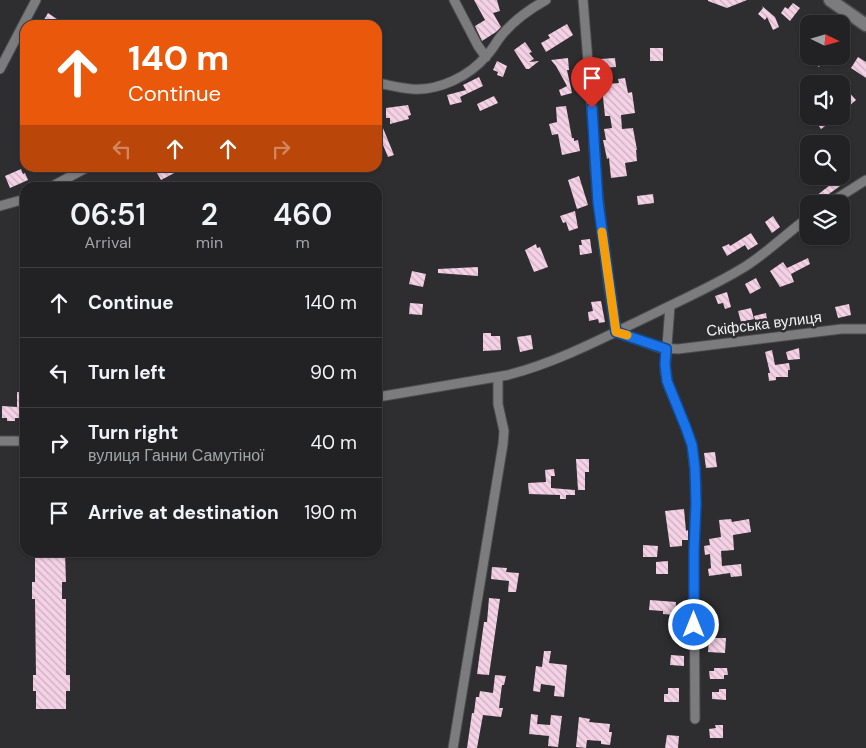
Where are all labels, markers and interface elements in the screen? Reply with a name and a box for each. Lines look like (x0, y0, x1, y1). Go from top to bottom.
north arrow (800, 15, 850, 65)
map controls (800, 15, 850, 245)
text: 140 m (128, 35, 229, 81)
icon: ahead (45, 40, 110, 105)
pin (571, 57, 613, 108)
icon: arrive (578, 64, 606, 92)
button: sound (800, 75, 850, 125)
text: Continue (128, 79, 221, 108)
icon: left (108, 135, 136, 163)
icon: ahead (161, 135, 189, 163)
icon: ahead (214, 135, 242, 163)
icon: right (267, 135, 295, 163)
button: search (800, 135, 850, 185)
text: 06:51 (70, 195, 146, 234)
text: 2 (201, 195, 218, 234)
text: 460 (273, 195, 332, 234)
button: layers (800, 195, 850, 245)
text: Arrival (85, 232, 131, 253)
text: min (196, 232, 223, 253)
text: m (295, 232, 310, 253)
icon: ahead (45, 289, 73, 317)
text: Continue (88, 290, 174, 315)
text: 140 m (305, 290, 357, 315)
street label: Скіфська вулиця (705, 307, 823, 341)
icon: left (45, 359, 73, 387)
text: Turn left (88, 360, 166, 385)
text: 90 m (310, 360, 357, 385)
text: Turn right (88, 420, 178, 445)
icon: right (45, 429, 73, 457)
text: 40 m (310, 430, 357, 455)
text: вулиця Ганни Самутіної (88, 445, 265, 466)
icon: arrive (45, 499, 73, 527)
text: Arrive at destination (88, 500, 279, 525)
text: 190 m (304, 500, 357, 525)
position arrow (667, 598, 719, 650)

